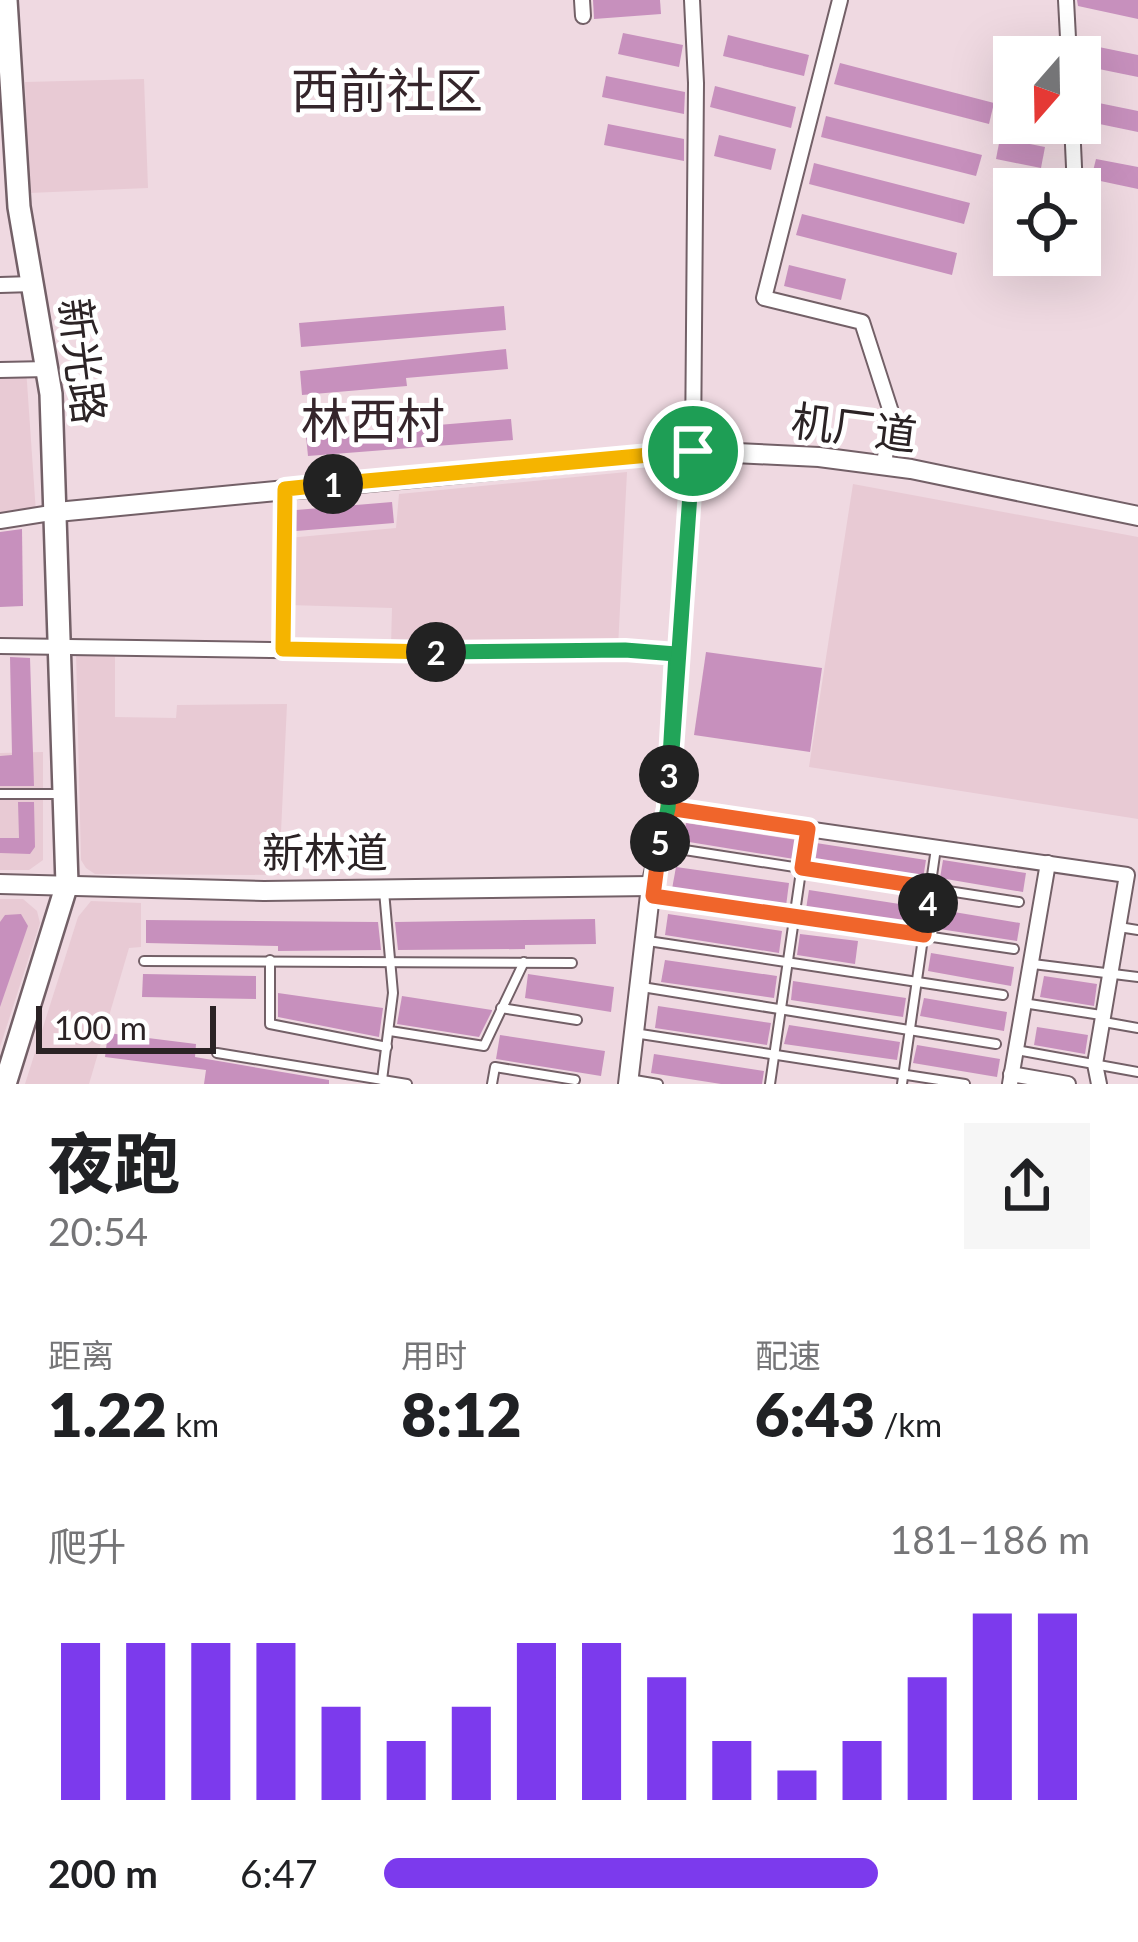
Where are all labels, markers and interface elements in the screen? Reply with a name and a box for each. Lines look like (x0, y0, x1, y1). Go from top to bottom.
north arrow (993, 36, 1101, 144)
map controls (993, 36, 1101, 276)
district label: 西前社区 (291, 61, 483, 118)
button: locate (993, 168, 1101, 276)
street label: 新光路 (51, 295, 115, 426)
district label: 林西村 (301, 391, 445, 448)
street label: 机厂道 (789, 395, 920, 459)
pin (642, 400, 744, 502)
icon: arrive (660, 418, 726, 484)
pin: 1 (303, 454, 363, 514)
text: 1 (323, 464, 343, 504)
pin: 2 (406, 622, 466, 682)
text: 2 (426, 632, 446, 672)
pin: 3 (639, 745, 699, 805)
text: 3 (659, 755, 679, 795)
pin: 5 (630, 812, 690, 872)
text: 5 (650, 822, 670, 862)
street label: 新林道 (262, 827, 388, 877)
pin: 4 (898, 873, 958, 933)
text: 4 (918, 883, 938, 923)
scale bar (36, 1000, 216, 1053)
text: 100 m (54, 1007, 147, 1047)
text: 夜跑 (48, 1123, 180, 1202)
button: share (964, 1123, 1090, 1249)
text: 20:54 (48, 1208, 148, 1254)
text: 距离 (48, 1335, 114, 1375)
text: 用时 (401, 1335, 467, 1375)
text: 配速 (755, 1335, 821, 1375)
text: 1.22 (48, 1378, 167, 1450)
text: 8:12 (401, 1378, 522, 1450)
text: 6:43 (755, 1378, 875, 1450)
text: km (167, 1404, 219, 1444)
text: /km (875, 1404, 942, 1444)
text: 181–186 m (890, 1516, 1090, 1562)
text: 爬升 (48, 1523, 126, 1569)
text: 200 m (48, 1850, 158, 1896)
text: 6:47 (240, 1850, 318, 1896)

